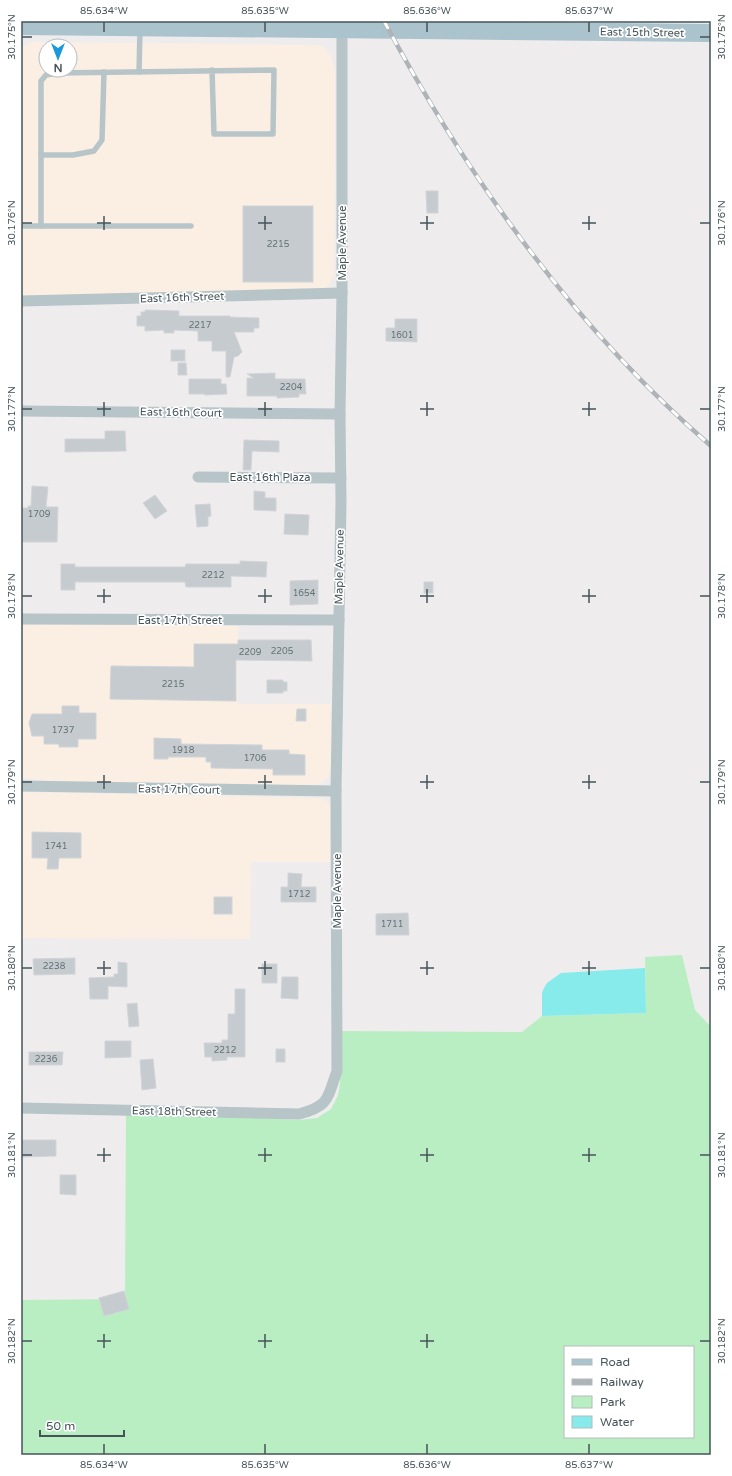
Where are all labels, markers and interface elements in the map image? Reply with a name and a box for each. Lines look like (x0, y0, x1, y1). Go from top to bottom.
text: 85.634°W (80, 5, 128, 17)
text: 85.635°W (241, 5, 289, 17)
text: 85.636°W (403, 5, 451, 17)
text: 85.637°W (565, 5, 613, 17)
text: 30.175°N (6, 14, 18, 60)
text: 30.175°N (716, 14, 728, 60)
street label: East 15th Street (600, 25, 684, 40)
north arrow (38, 38, 78, 78)
text: N (54, 61, 62, 74)
text: 30.176°N (6, 200, 18, 246)
text: 30.176°N (716, 200, 728, 246)
street label: Maple Avenue (336, 206, 349, 280)
house number: 2215 (267, 239, 290, 250)
street label: East 16th Street (140, 290, 224, 305)
house number: 2217 (189, 320, 212, 331)
house number: 1601 (391, 330, 413, 341)
house number: 2204 (280, 382, 303, 393)
text: 30.177°N (6, 386, 18, 432)
text: 30.177°N (716, 386, 728, 432)
street label: East 16th Court (140, 405, 222, 420)
street label: East 16th Plaza (230, 471, 310, 484)
house number: 1709 (28, 509, 51, 520)
street label: Maple Avenue (332, 529, 347, 605)
house number: 2212 (202, 570, 224, 581)
text: 30.178°N (6, 573, 18, 619)
text: 30.178°N (716, 573, 728, 619)
house number: 1654 (293, 588, 316, 599)
street label: East 17th Street (138, 614, 222, 627)
house number: 2205 (271, 646, 294, 657)
house number: 2209 (239, 647, 262, 658)
house number: 2215 (162, 679, 185, 690)
house number: 1737 (52, 725, 75, 736)
house number: 1918 (172, 745, 195, 756)
house number: 1706 (244, 753, 267, 764)
text: 30.179°N (6, 759, 18, 805)
text: 30.179°N (716, 759, 728, 805)
street label: East 17th Court (138, 782, 220, 797)
house number: 1741 (45, 841, 67, 852)
street label: Maple Avenue (331, 854, 344, 928)
house number: 1712 (288, 889, 310, 900)
house number: 1711 (381, 919, 403, 930)
text: 30.180°N (6, 945, 18, 991)
text: 30.180°N (716, 945, 728, 991)
house number: 2238 (43, 961, 66, 972)
house number: 2212 (214, 1045, 236, 1056)
house number: 2236 (35, 1054, 58, 1065)
street label: East 18th Street (132, 1104, 216, 1119)
text: 30.181°N (6, 1132, 18, 1178)
text: 30.181°N (716, 1132, 728, 1178)
text: 30.182°N (6, 1318, 18, 1364)
text: 30.182°N (716, 1318, 728, 1364)
legend (564, 1346, 694, 1438)
text: Road (600, 1355, 630, 1369)
text: Railway (600, 1375, 644, 1389)
text: Park (600, 1395, 626, 1409)
scale bar (40, 1412, 124, 1438)
text: Water (600, 1415, 635, 1429)
text: 50 m (46, 1419, 75, 1433)
text: 85.634°W (80, 1459, 128, 1471)
text: 85.635°W (241, 1459, 289, 1471)
text: 85.636°W (403, 1459, 451, 1471)
text: 85.637°W (565, 1459, 613, 1471)

